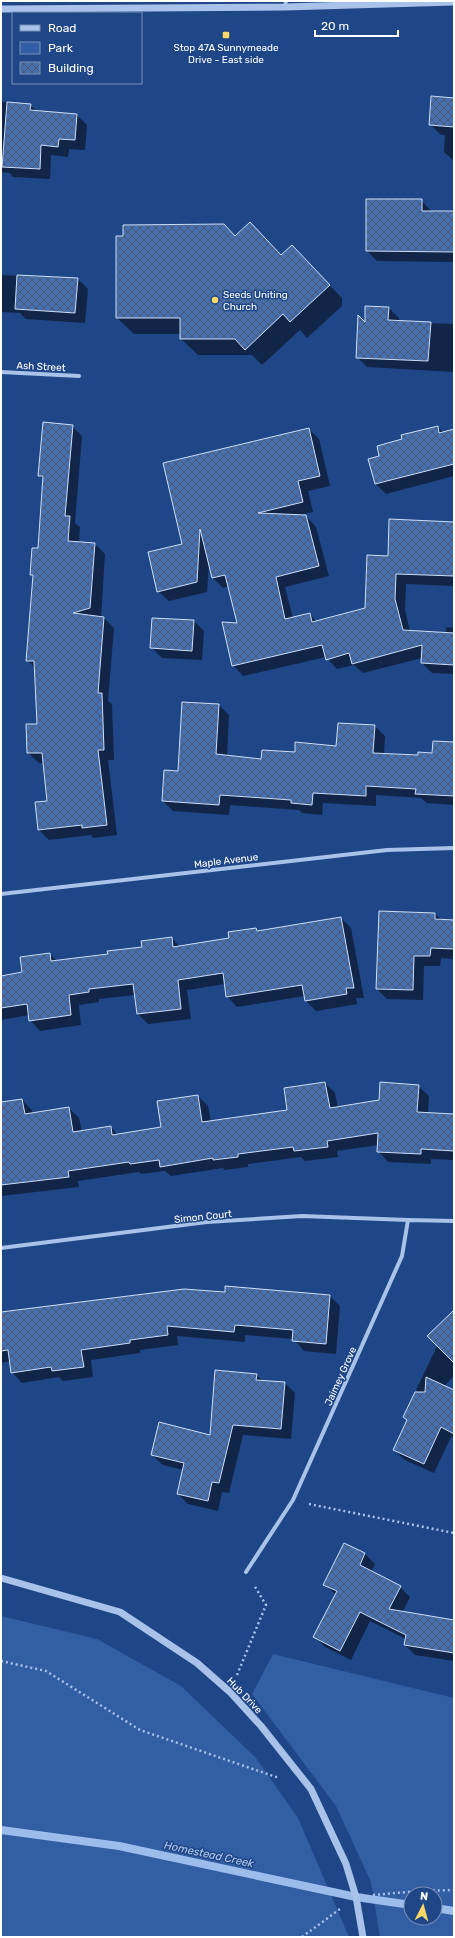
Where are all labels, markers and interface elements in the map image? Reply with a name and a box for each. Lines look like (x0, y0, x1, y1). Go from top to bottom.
legend (12, 12, 142, 84)
scale bar (315, 12, 398, 38)
text: 20 m (321, 19, 349, 33)
text: Road (48, 21, 76, 35)
marker: Stop 47A Sunnymeade Drive - East side (221, 30, 231, 40)
text: Park (48, 41, 74, 55)
place label: Stop 47A Sunnymeade Drive - East side (173, 42, 279, 66)
text: Building (48, 61, 94, 75)
place label: Seeds Uniting Church (223, 289, 288, 313)
marker: Seeds Uniting Church (210, 295, 220, 305)
street label: Ash Street (16, 360, 66, 374)
street label: Maple Avenue (193, 851, 259, 871)
street label: Simon Court (174, 1208, 233, 1226)
street label: Jaimey Grove (323, 1345, 359, 1408)
street label: Hub Drive (224, 1675, 265, 1717)
water label: Homestead Creek (163, 1839, 255, 1870)
north arrow (403, 1886, 443, 1926)
text: N (419, 1890, 429, 1903)

